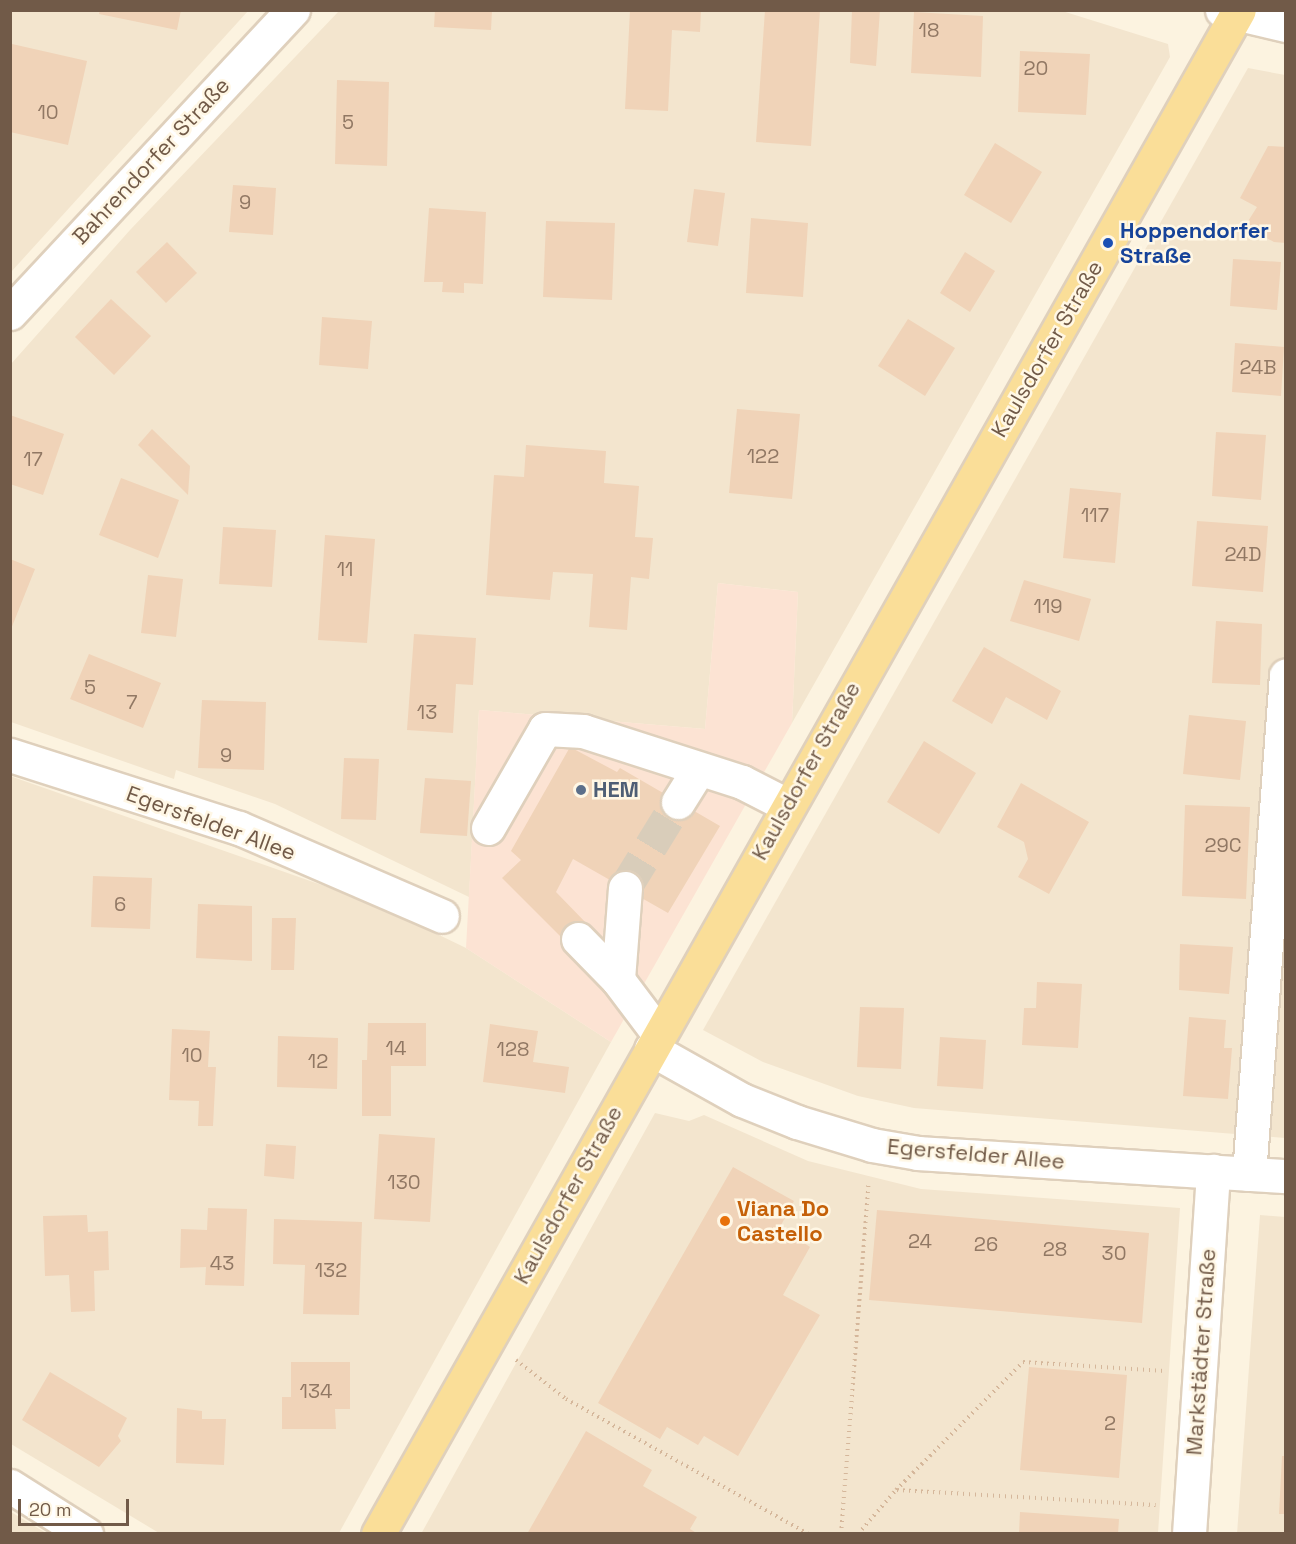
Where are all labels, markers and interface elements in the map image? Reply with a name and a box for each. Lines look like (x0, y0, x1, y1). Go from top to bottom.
house number: 18 (919, 18, 939, 42)
house number: 20 (1024, 56, 1048, 80)
street label: Bahrendorfer Straße (67, 72, 235, 250)
house number: 10 (37, 100, 59, 124)
house number: 5 (342, 110, 354, 134)
house number: 9 (239, 190, 251, 214)
place label: Hoppendorfer Straße (1120, 217, 1269, 268)
marker: Hoppendorfer Straße (1101, 236, 1115, 250)
street label: Kaulsdorfer Straße (986, 256, 1108, 442)
house number: 24B (1239, 355, 1277, 379)
house number: 122 (747, 444, 779, 468)
house number: 17 (23, 447, 43, 471)
house number: 117 (1081, 503, 1109, 527)
house number: 24D (1224, 542, 1262, 566)
house number: 11 (337, 557, 353, 581)
house number: 119 (1034, 594, 1062, 618)
house number: 5 (84, 675, 96, 699)
street label: Kaulsdorfer Straße (746, 677, 866, 865)
house number: 7 (126, 690, 138, 714)
house number: 13 (417, 700, 437, 724)
house number: 9 (220, 743, 232, 767)
place label: HEM (593, 777, 639, 803)
street label: Egersfelder Allee (123, 780, 299, 866)
marker: HEM (574, 783, 588, 797)
house number: 29C (1204, 833, 1242, 857)
house number: 6 (114, 892, 126, 916)
house number: 14 (386, 1036, 406, 1060)
house number: 128 (497, 1037, 529, 1061)
house number: 10 (181, 1043, 203, 1067)
house number: 12 (308, 1049, 328, 1073)
street label: Kaulsdorfer Straße (508, 1101, 628, 1289)
street label: Egersfelder Allee (886, 1133, 1066, 1175)
house number: 130 (387, 1170, 421, 1194)
place label: Viana Do Castello (737, 1195, 829, 1246)
marker: Viana Do Castello (718, 1214, 732, 1228)
house number: 24 (908, 1229, 932, 1253)
house number: 26 (974, 1232, 998, 1256)
house number: 28 (1043, 1237, 1067, 1261)
house number: 30 (1102, 1241, 1126, 1265)
street label: Markstädter Straße (1181, 1248, 1221, 1456)
house number: 43 (210, 1251, 234, 1275)
house number: 132 (315, 1258, 347, 1282)
house number: 134 (300, 1379, 332, 1403)
house number: 2 (1104, 1411, 1116, 1435)
scale bar (21, 1487, 132, 1525)
text: 20 m (29, 1498, 72, 1521)

